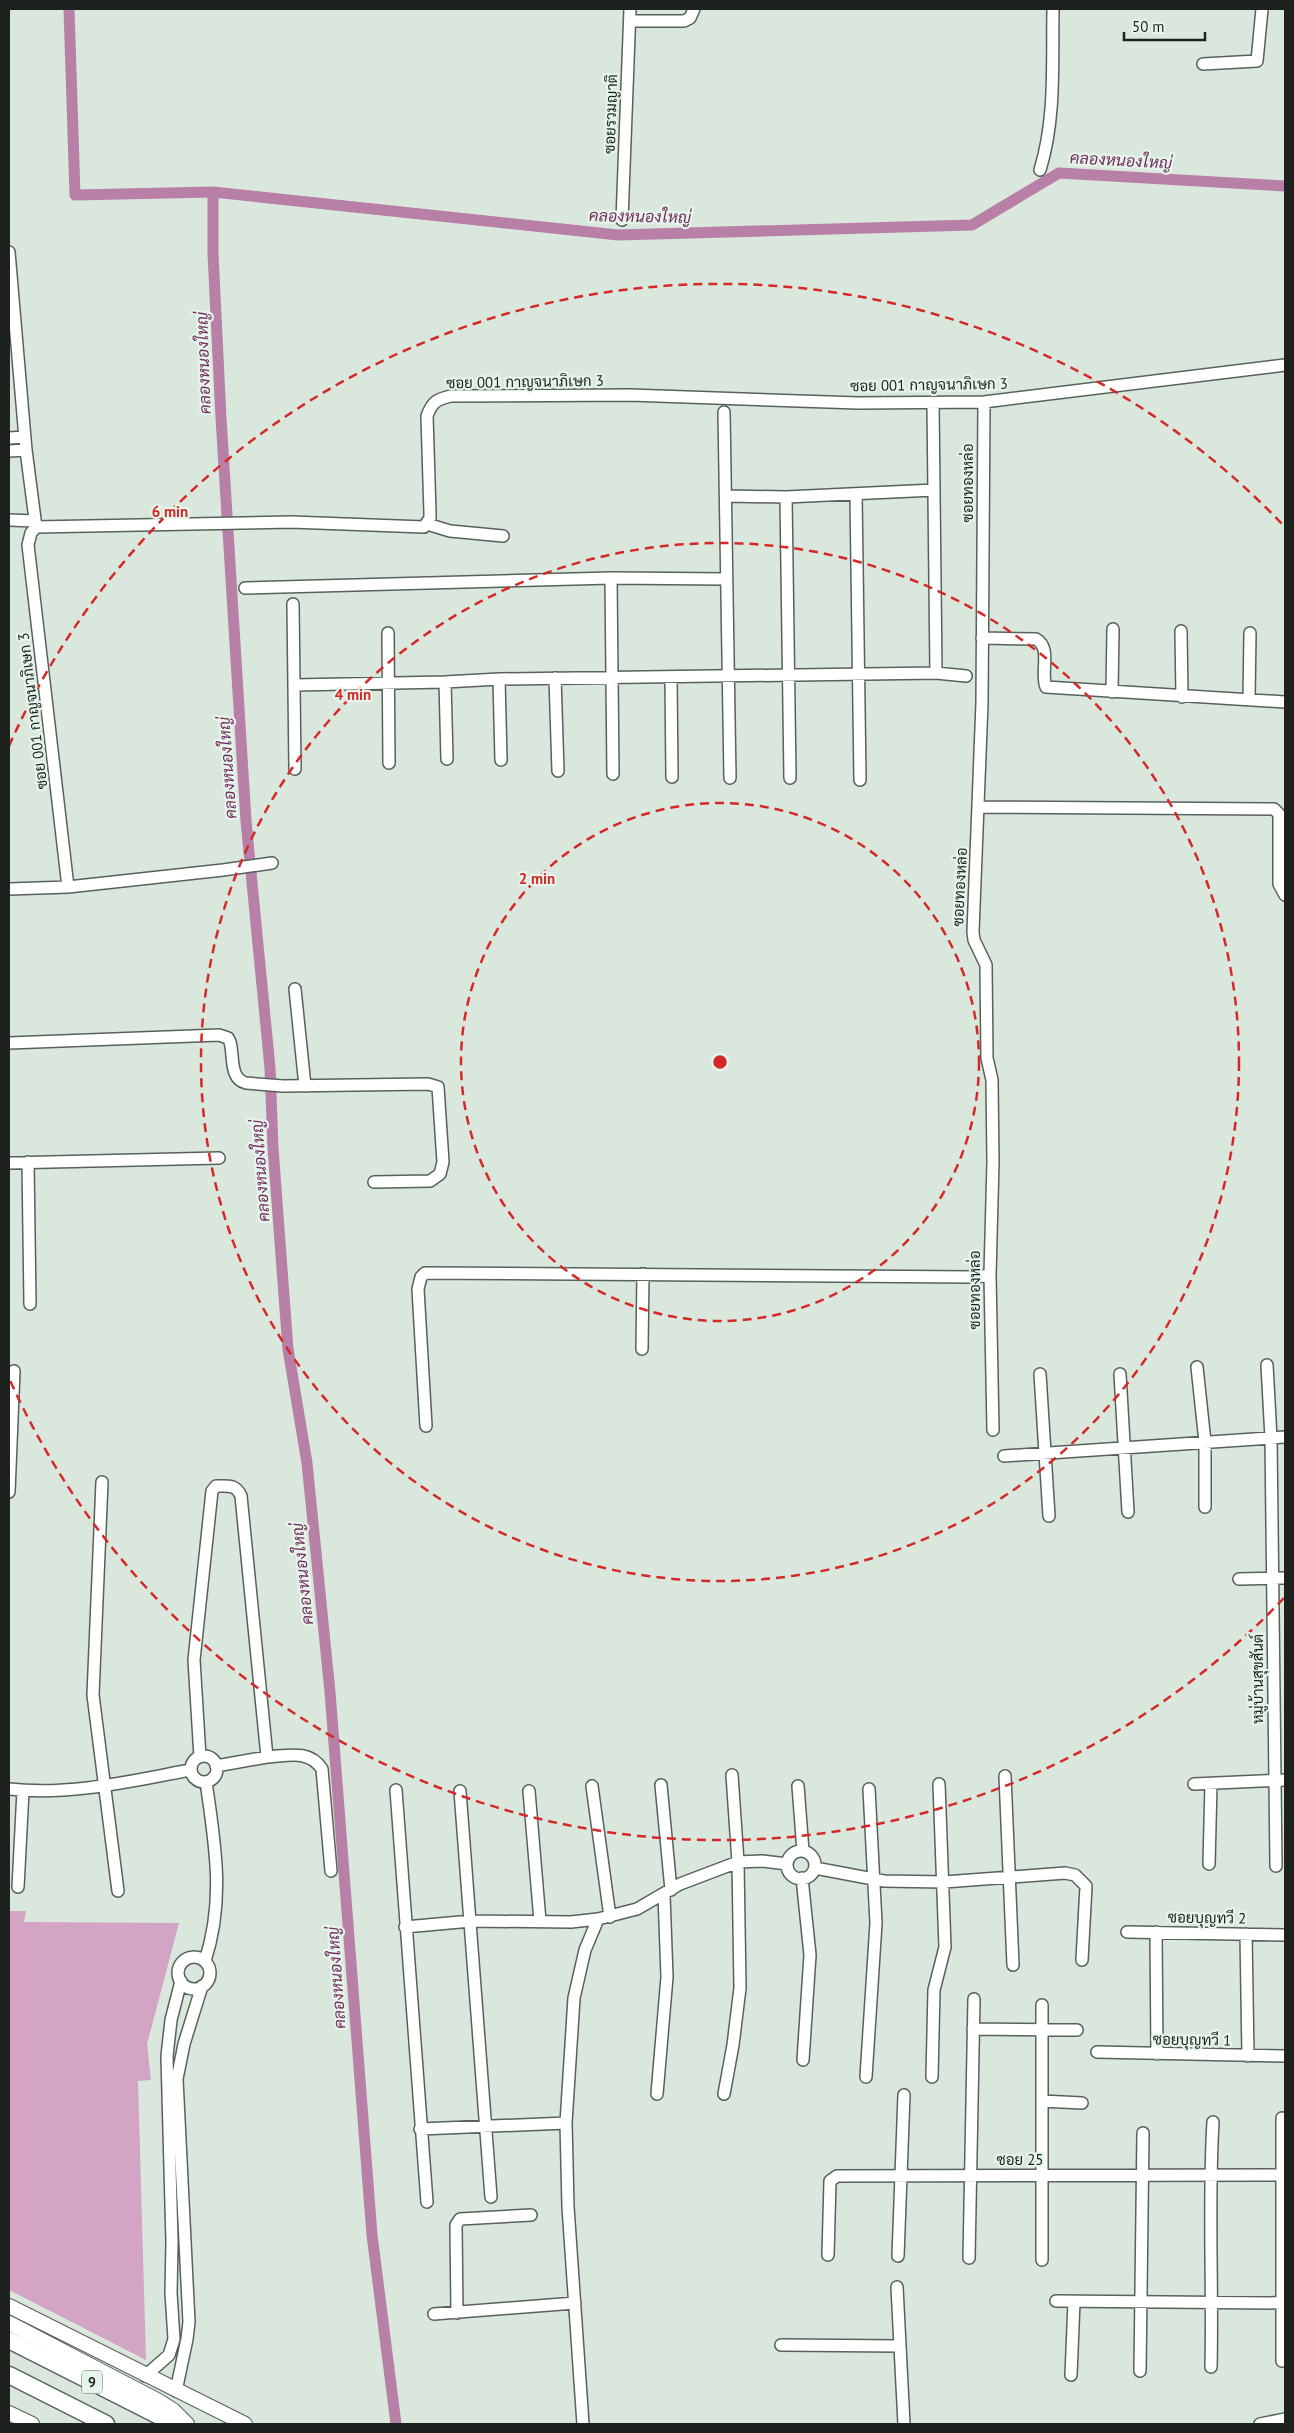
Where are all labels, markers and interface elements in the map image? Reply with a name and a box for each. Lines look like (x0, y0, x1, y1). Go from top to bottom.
scale bar (1124, 10, 1205, 42)
text: 50 m (1132, 17, 1165, 36)
street label: ซอยรวมญาติ (600, 74, 621, 154)
water label: คลองหนองใหญ่ (1069, 146, 1174, 173)
water label: คลองหนองใหญ่ (589, 204, 692, 227)
water label: คลองหนองใหญ่ (190, 311, 215, 414)
street label: ซอย 001 กาญจนาภิเษก 3 (446, 371, 604, 392)
street label: ซอย 001 กาญจนาภิเษก 3 (850, 374, 1008, 395)
street label: ซอยทองหล่อ (958, 443, 977, 523)
text: 6 min (152, 502, 188, 521)
street label: ซอย 001 กาญจนาภิเษก 3 (13, 632, 52, 790)
text: 4 min (335, 685, 371, 704)
water label: คลองหนองใหญ่ (212, 715, 241, 820)
street label: ซอยทองหล่อ (948, 847, 971, 927)
text: 2 min (519, 869, 555, 888)
centre of rings (711, 1053, 729, 1071)
water label: คลองหนองใหญ่ (245, 1118, 274, 1223)
street label: ซอยทองหล่อ (965, 1250, 984, 1330)
water label: คลองหนองใหญ่ (286, 1521, 317, 1626)
street label: หมู่บ้านสุขสันต์ (1248, 1634, 1269, 1724)
street label: ซอยบุญทวี 2 (1168, 1907, 1246, 1930)
water label: คลองหนองใหญ่ (321, 1925, 350, 2030)
street label: ซอยบุญทวี 1 (1153, 2029, 1231, 2052)
street label: ซอย 25 (997, 2150, 1043, 2169)
road number: 9 (82, 2370, 102, 2394)

